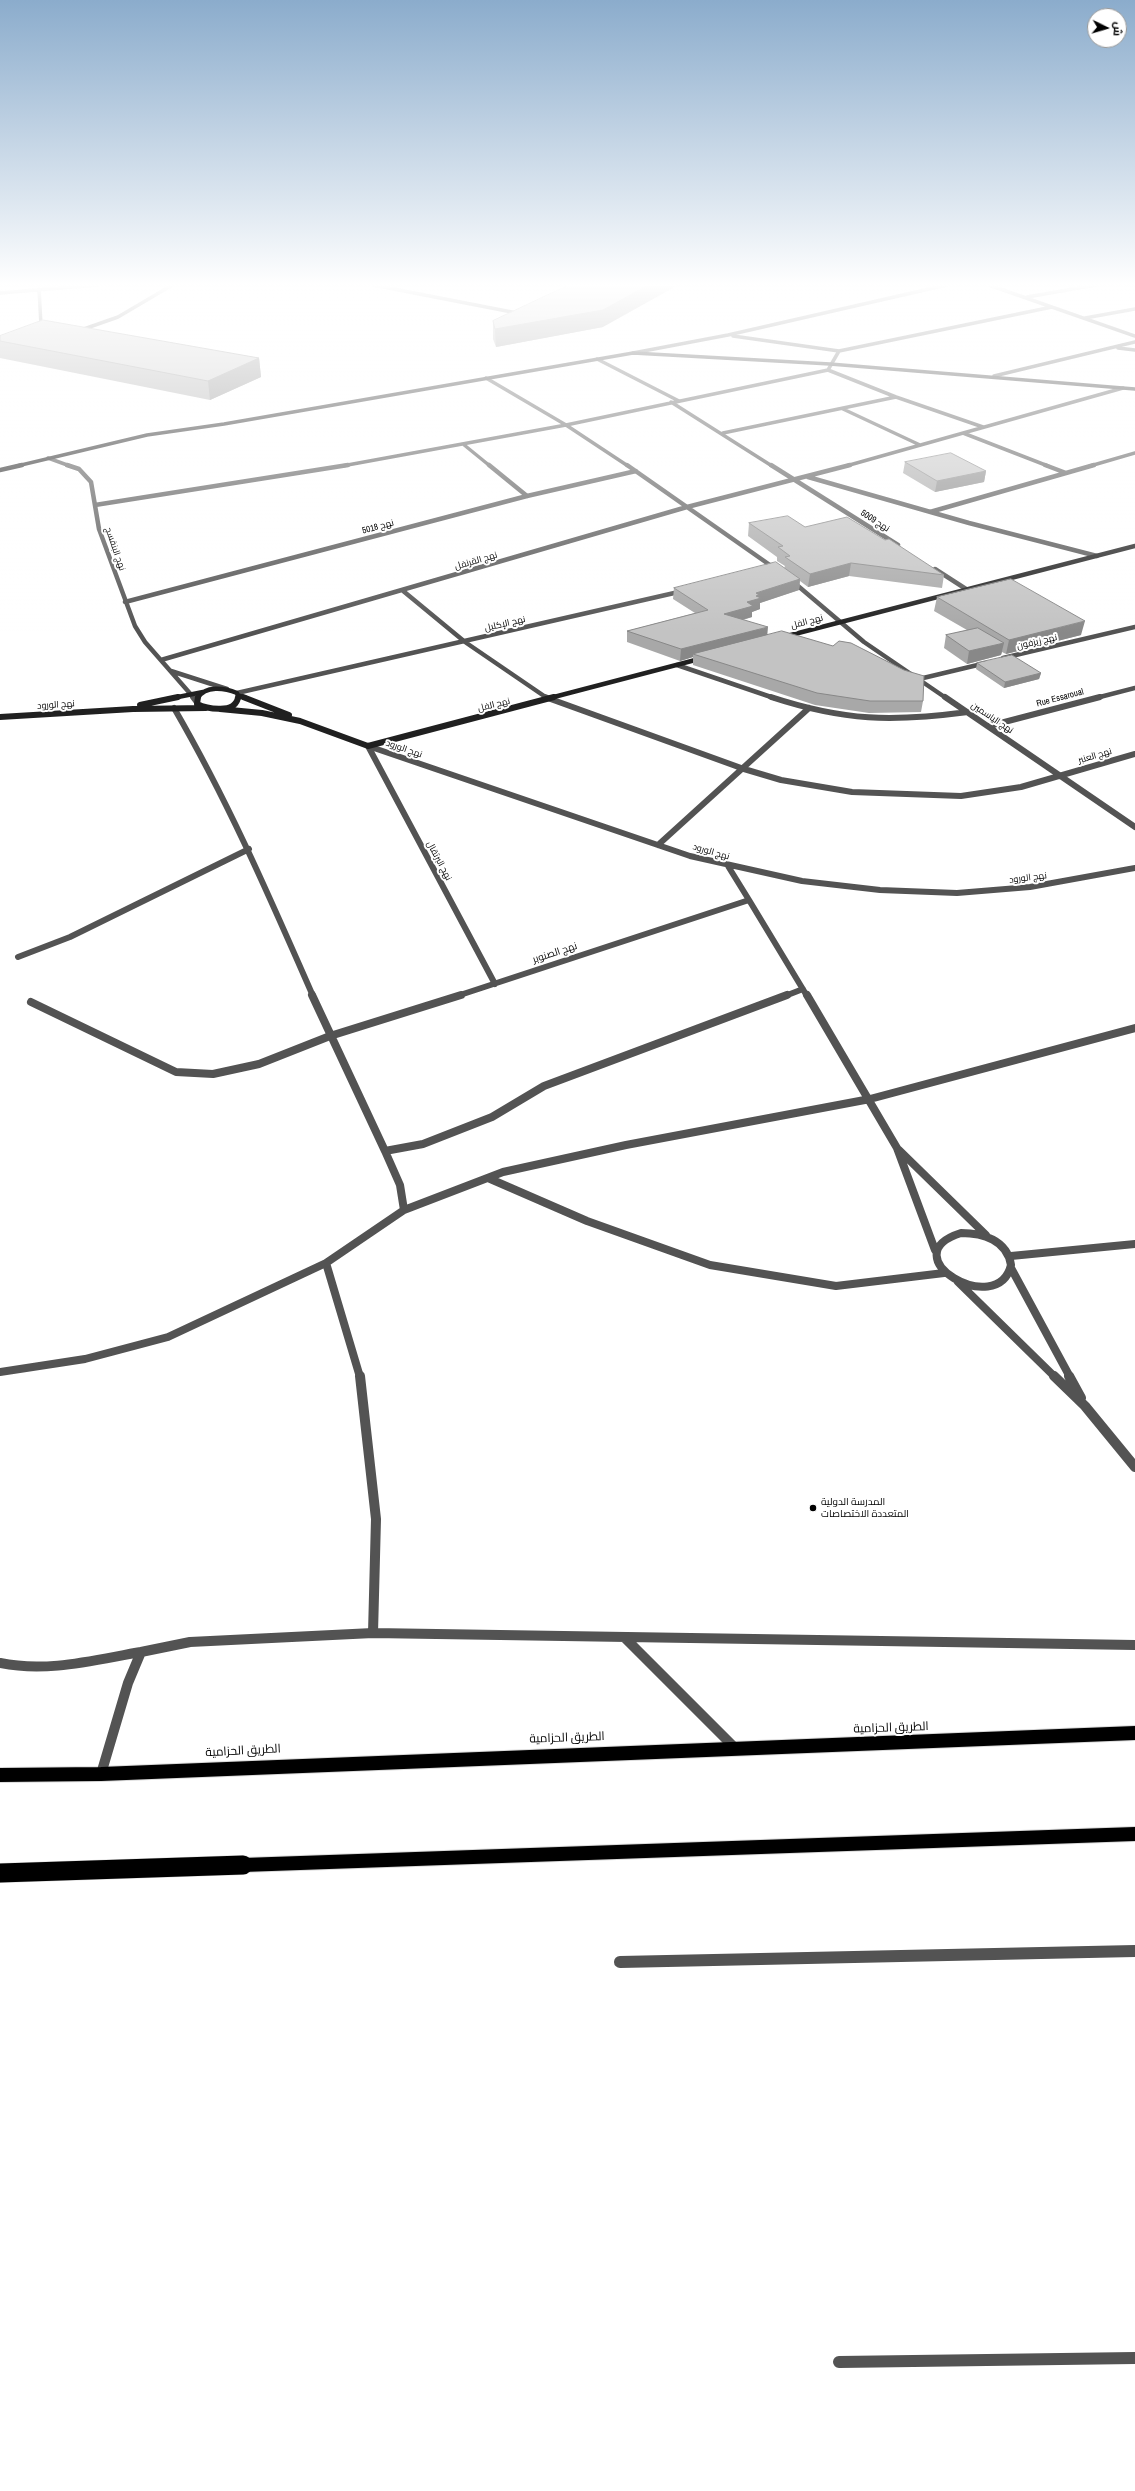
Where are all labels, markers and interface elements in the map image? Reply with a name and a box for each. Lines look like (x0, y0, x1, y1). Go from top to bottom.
north arrow (1087, 8, 1127, 48)
text: ش (1110, 21, 1126, 37)
street label: نهج 5009 (858, 508, 892, 534)
street label: نهج 5018 (361, 518, 395, 536)
street label: نهج البنفسج (103, 526, 127, 572)
street label: نهج القرنفل (453, 550, 499, 572)
street label: نهج الفل (790, 613, 824, 631)
street label: نهج الإكليل (484, 614, 526, 634)
street label: نهج زيزفون (1016, 632, 1058, 652)
street label: Rue Essaroual (1035, 687, 1085, 709)
street label: نهج الفل (477, 696, 511, 714)
street label: نهج الورود (37, 698, 75, 712)
street label: نهج الياسمين (969, 700, 1015, 736)
street label: نهج الورود (384, 738, 424, 760)
street label: نهج العنبر (1077, 746, 1113, 766)
street label: نهج البرتقال (424, 839, 454, 883)
street label: نهج الورود (691, 842, 731, 862)
street label: نهج الورود (1009, 870, 1047, 886)
street label: نهج الصنوبر (531, 940, 579, 966)
place label: المدرسة الدولية المتعددة الاختصاصات (821, 1496, 909, 1520)
marker: المدرسة الدولية المتعددة الاختصاصات (808, 1503, 818, 1513)
street label: الطريق الحزامية (853, 1719, 929, 1737)
street label: الطريق الحزامية (529, 1729, 605, 1747)
street label: الطريق الحزامية (205, 1742, 281, 1760)

